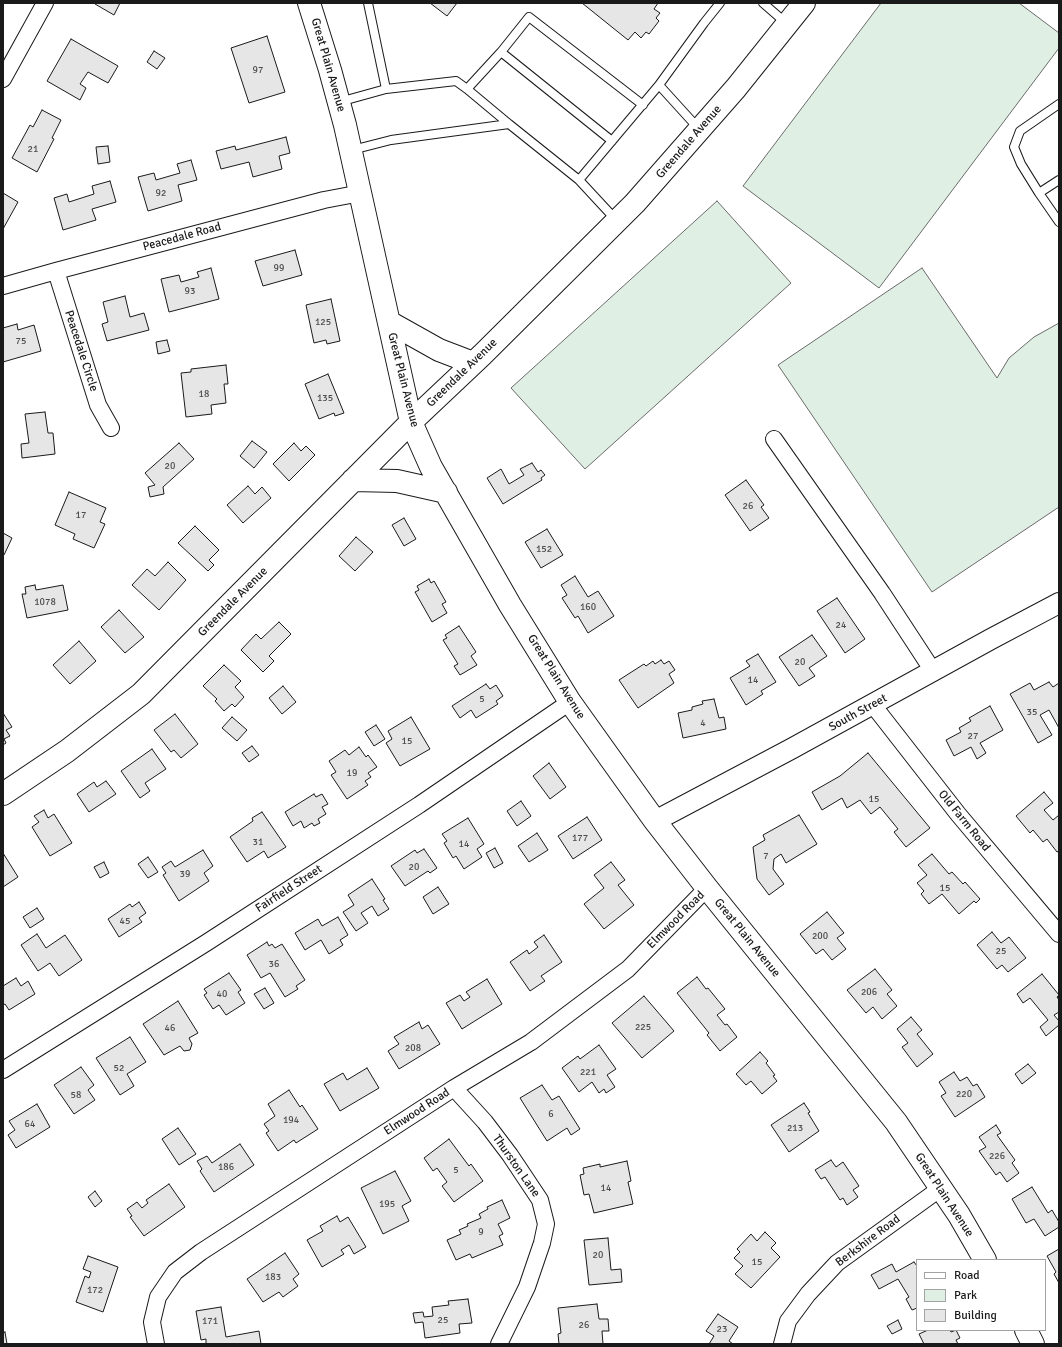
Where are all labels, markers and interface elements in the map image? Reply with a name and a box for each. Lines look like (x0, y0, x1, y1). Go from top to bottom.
street label: Great Plain Avenue (308, 16, 348, 114)
house number: 97 (253, 64, 263, 76)
street label: Greendale Avenue (653, 102, 725, 182)
house number: 21 (28, 143, 38, 155)
house number: 92 (156, 187, 166, 199)
street label: Peacedale Road (141, 220, 223, 254)
house number: 99 (274, 262, 284, 274)
house number: 93 (185, 285, 195, 297)
street label: Peacedale Circle (61, 309, 101, 393)
house number: 125 (315, 316, 331, 328)
street label: Great Plain Avenue (384, 331, 422, 429)
house number: 75 (16, 335, 26, 347)
street label: Greendale Avenue (424, 336, 500, 410)
house number: 18 (199, 388, 209, 400)
house number: 135 (317, 392, 333, 404)
house number: 20 (165, 460, 175, 472)
house number: 26 (743, 500, 753, 512)
house number: 17 (76, 509, 86, 521)
house number: 152 (536, 543, 552, 555)
street label: Greendale Avenue (195, 564, 271, 640)
house number: 1078 (34, 596, 56, 608)
house number: 160 (580, 601, 596, 613)
house number: 24 (836, 619, 846, 631)
street label: Great Plain Avenue (524, 632, 588, 722)
house number: 20 (795, 656, 805, 668)
house number: 14 (748, 674, 758, 686)
street label: South Street (826, 691, 890, 735)
house number: 5 (479, 693, 485, 705)
house number: 35 (1027, 706, 1037, 718)
house number: 4 (700, 717, 706, 729)
house number: 27 (968, 730, 978, 742)
house number: 15 (402, 735, 412, 747)
house number: 19 (347, 767, 357, 779)
street label: Old Farm Road (935, 787, 993, 855)
house number: 15 (869, 793, 879, 805)
house number: 177 (572, 832, 588, 844)
house number: 31 (253, 836, 263, 848)
house number: 14 (459, 838, 469, 850)
house number: 7 (763, 850, 769, 862)
house number: 20 (409, 861, 419, 873)
street label: Fairfield Street (253, 862, 325, 916)
house number: 39 (180, 868, 190, 880)
house number: 15 (940, 882, 950, 894)
street label: Elmwood Road (644, 888, 708, 952)
street label: Great Plain Avenue (711, 896, 783, 980)
house number: 45 (120, 915, 130, 927)
house number: 200 (812, 930, 828, 942)
house number: 25 (996, 945, 1006, 957)
house number: 36 (269, 958, 279, 970)
house number: 206 (861, 986, 877, 998)
house number: 40 (217, 988, 227, 1000)
house number: 225 (635, 1021, 651, 1033)
house number: 46 (165, 1022, 175, 1034)
house number: 208 (405, 1042, 421, 1054)
house number: 52 (114, 1062, 124, 1074)
house number: 221 (580, 1066, 596, 1078)
street label: Elmwood Road (381, 1085, 453, 1139)
house number: 220 (956, 1088, 972, 1100)
house number: 58 (71, 1089, 81, 1101)
house number: 6 (548, 1108, 554, 1120)
house number: 194 (283, 1114, 299, 1126)
house number: 64 (25, 1118, 35, 1130)
house number: 213 (787, 1122, 803, 1134)
street label: Thurston Lane (489, 1132, 543, 1200)
street label: Great Plain Avenue (912, 1150, 976, 1240)
house number: 226 (989, 1150, 1005, 1162)
house number: 186 (218, 1161, 234, 1173)
house number: 5 (453, 1164, 459, 1176)
house number: 14 (601, 1182, 611, 1194)
house number: 195 (379, 1198, 395, 1210)
street label: Berkshire Road (833, 1212, 903, 1270)
house number: 9 (478, 1226, 484, 1238)
house number: 20 (593, 1249, 603, 1261)
house number: 15 (752, 1256, 762, 1268)
legend (916, 1259, 1046, 1331)
text: Road (954, 1268, 980, 1283)
house number: 183 (265, 1271, 281, 1283)
house number: 172 (87, 1284, 103, 1296)
text: Park (954, 1288, 977, 1303)
text: Building (954, 1308, 997, 1323)
house number: 25 (438, 1314, 448, 1326)
house number: 171 (202, 1315, 218, 1327)
house number: 26 (579, 1319, 589, 1331)
house number: 23 (717, 1323, 727, 1335)

